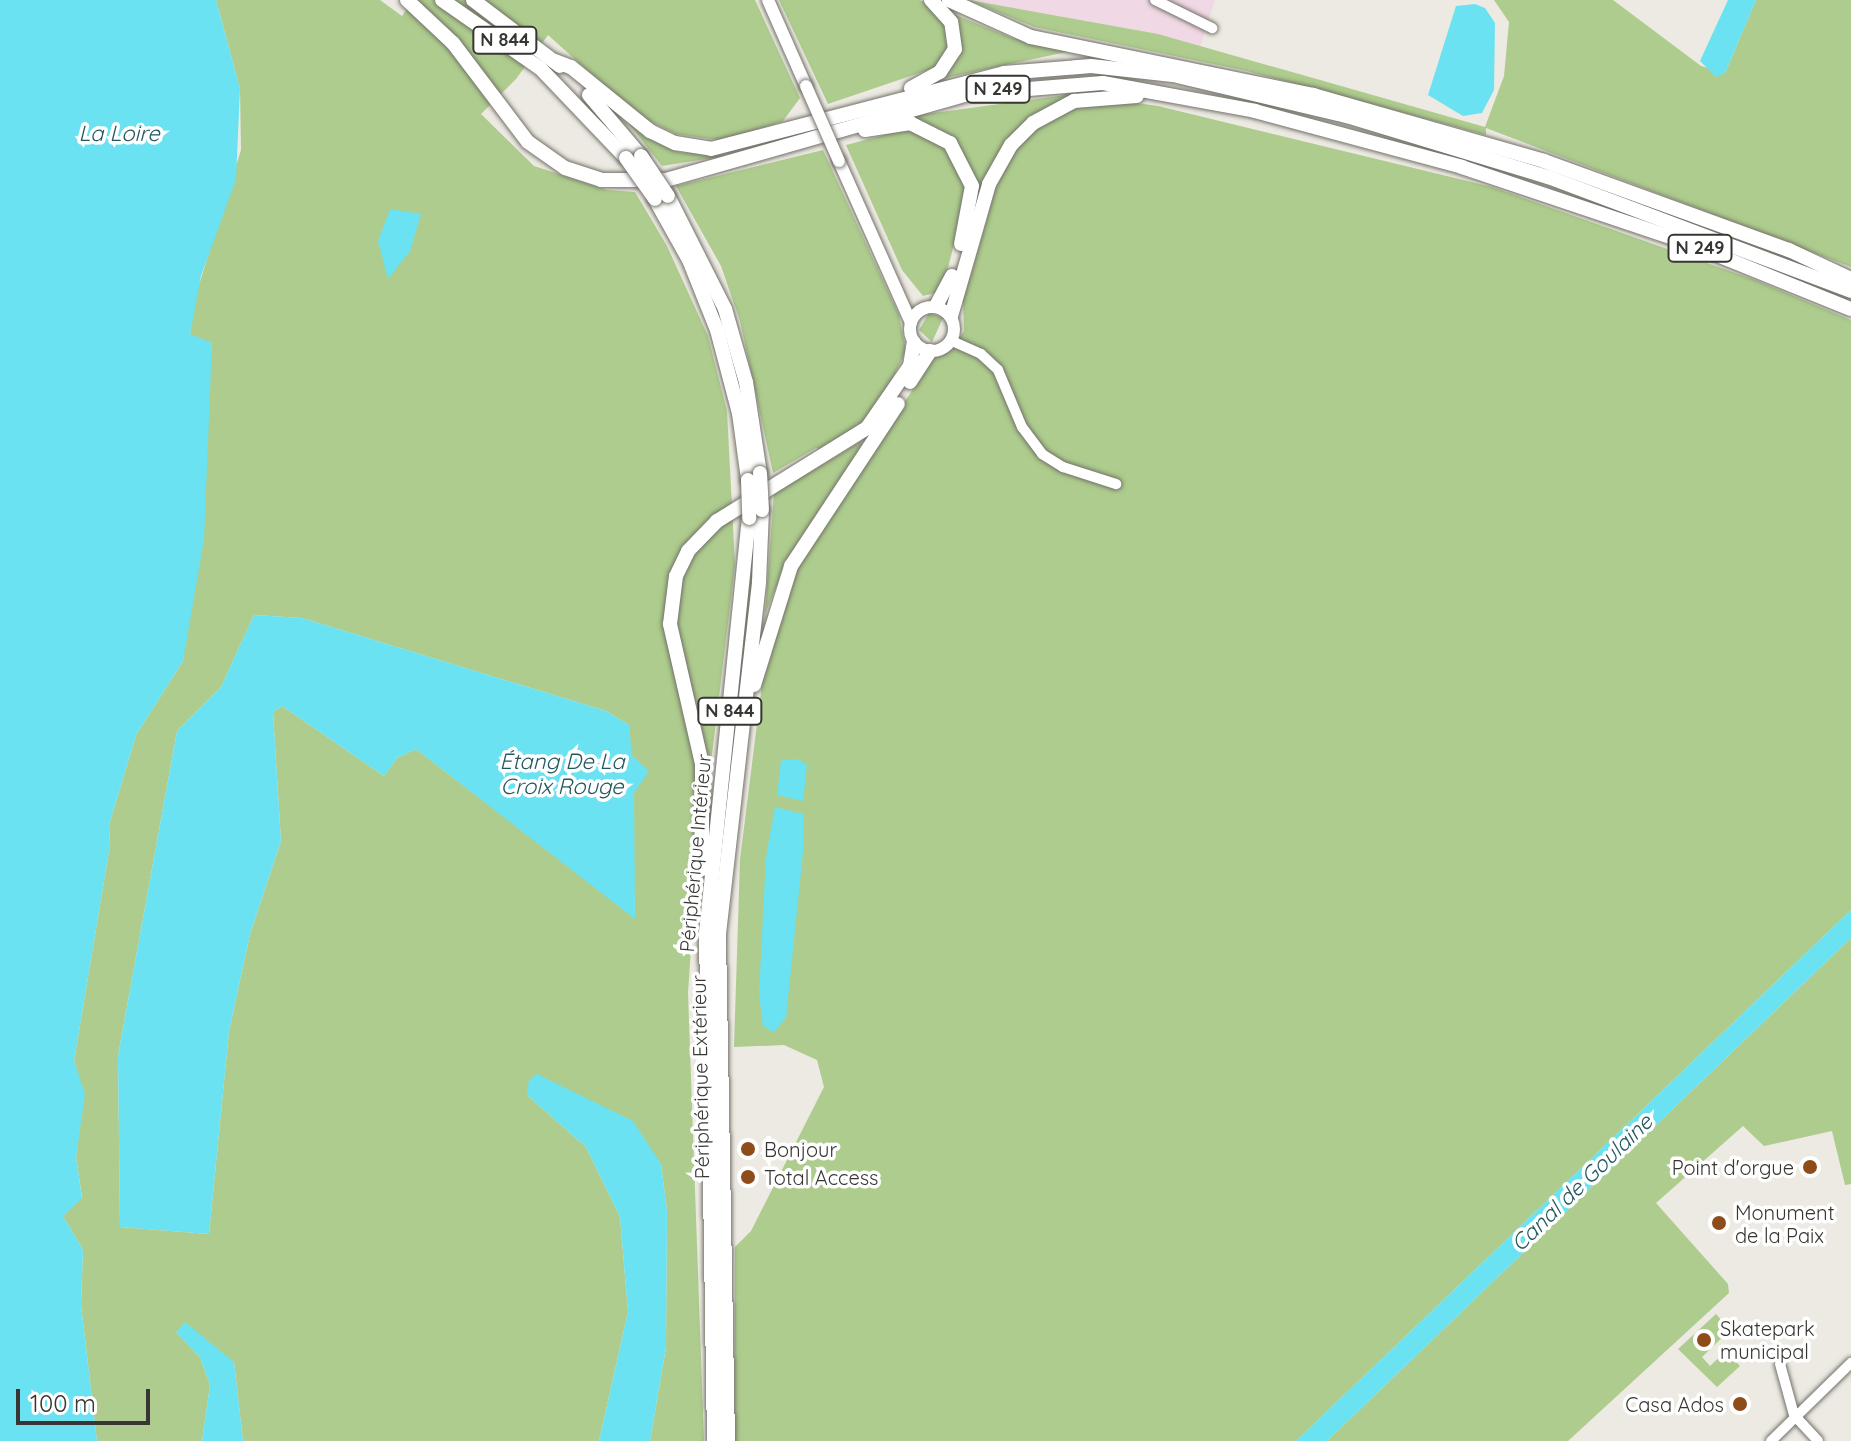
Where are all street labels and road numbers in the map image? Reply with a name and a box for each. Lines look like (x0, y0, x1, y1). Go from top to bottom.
road number: N 844 (471, 26, 539, 54)
road number: N 249 (964, 75, 1032, 103)
road number: N 249 (1666, 234, 1734, 262)
road number: N 844 (696, 697, 764, 725)
street label: Périphérique Intérieur (674, 753, 716, 953)
street label: Périphérique Extérieur (686, 975, 714, 1179)

